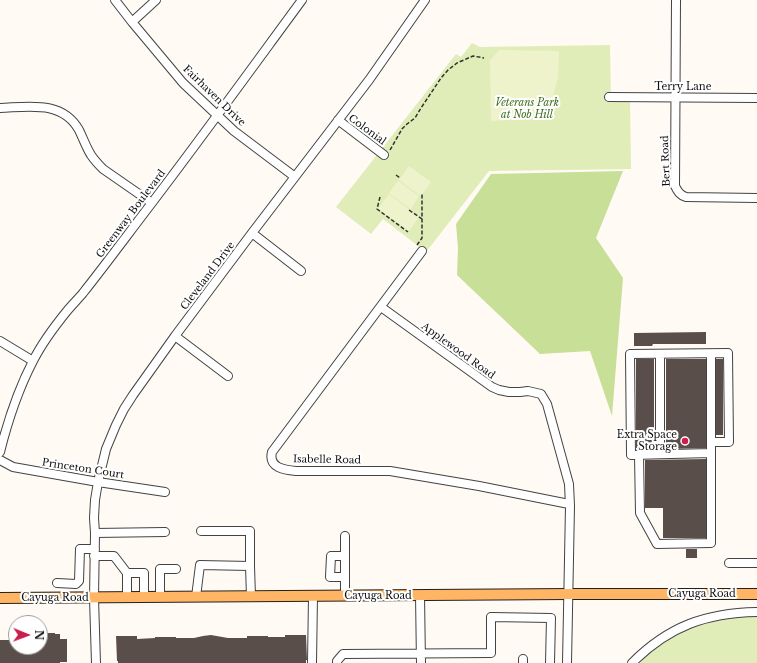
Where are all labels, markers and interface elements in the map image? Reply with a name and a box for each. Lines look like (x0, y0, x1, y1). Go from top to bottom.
street label: Fairhaven Drive (180, 63, 248, 129)
street label: Terry Lane (655, 81, 711, 93)
park label: Veterans Park at Nob Hill (495, 97, 559, 120)
street label: Colonial (346, 112, 388, 148)
street label: Bert Road (659, 135, 673, 187)
street label: Greenway Boulevard (94, 168, 168, 260)
street label: Cleveland Drive (178, 240, 238, 312)
street label: Applewood Road (419, 320, 497, 382)
place label: Extra Space Storage (617, 429, 677, 452)
marker: Extra Space Storage (680, 436, 690, 446)
street label: Isabelle Road (293, 453, 361, 467)
street label: Princeton Court (41, 457, 125, 481)
street label: Cayuga Road (668, 588, 736, 600)
street label: Cayuga Road (344, 590, 412, 602)
street label: Cayuga Road (21, 592, 89, 604)
north arrow (8, 615, 48, 655)
text: N (32, 630, 46, 640)

